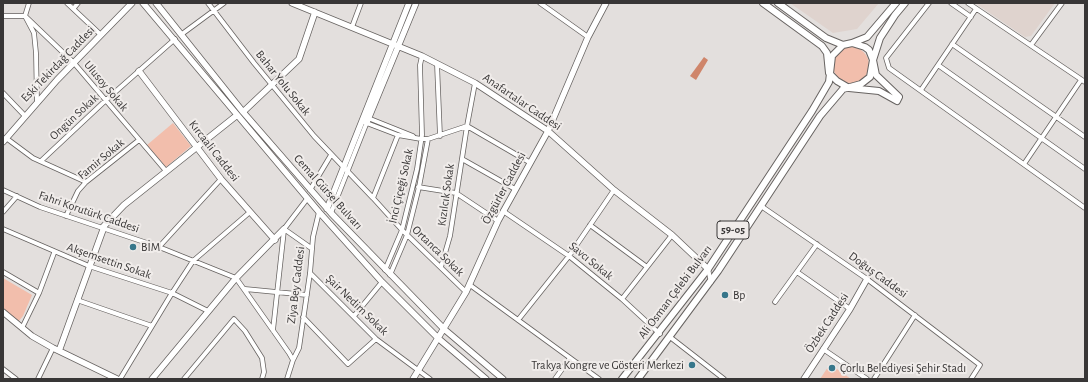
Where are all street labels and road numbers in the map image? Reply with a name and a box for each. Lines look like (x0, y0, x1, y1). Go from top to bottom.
street label: Eski Tekirdağ Caddesi (18, 23, 98, 105)
street label: Bahar Yolu Sokak (252, 48, 314, 118)
street label: Ulusoy Sokak (81, 58, 131, 114)
street label: Anafartalar Caddesi (480, 70, 564, 134)
street label: Ongün Sokak (47, 91, 101, 143)
street label: Kırcaali Caddesi (186, 117, 242, 185)
street label: Famir Sokak (75, 135, 127, 183)
street label: İnci Çiçeği Sokak (385, 147, 417, 225)
street label: Özgürler Caddesi (479, 149, 529, 227)
street label: Cemal Gürsel Bulvarı (291, 152, 365, 232)
street label: Kızılcık Sokak (434, 163, 458, 227)
street label: Fahri Korutürk Caddesi (37, 188, 141, 236)
road number: 59-05 (717, 221, 749, 239)
street label: Ortanca Sokak (409, 223, 467, 279)
street label: Savcı Sokak (566, 239, 616, 283)
street label: Akşemsettin Sokak (65, 240, 153, 282)
street label: Ali Osman Çelebi Bulvarı (635, 242, 715, 342)
street label: Ziya Bey Caddesi (284, 246, 308, 324)
street label: Doğuş Caddesi (846, 249, 910, 301)
street label: Şair Nedim Sokak (323, 272, 391, 338)
street label: Özbek Caddesi (802, 290, 852, 356)

